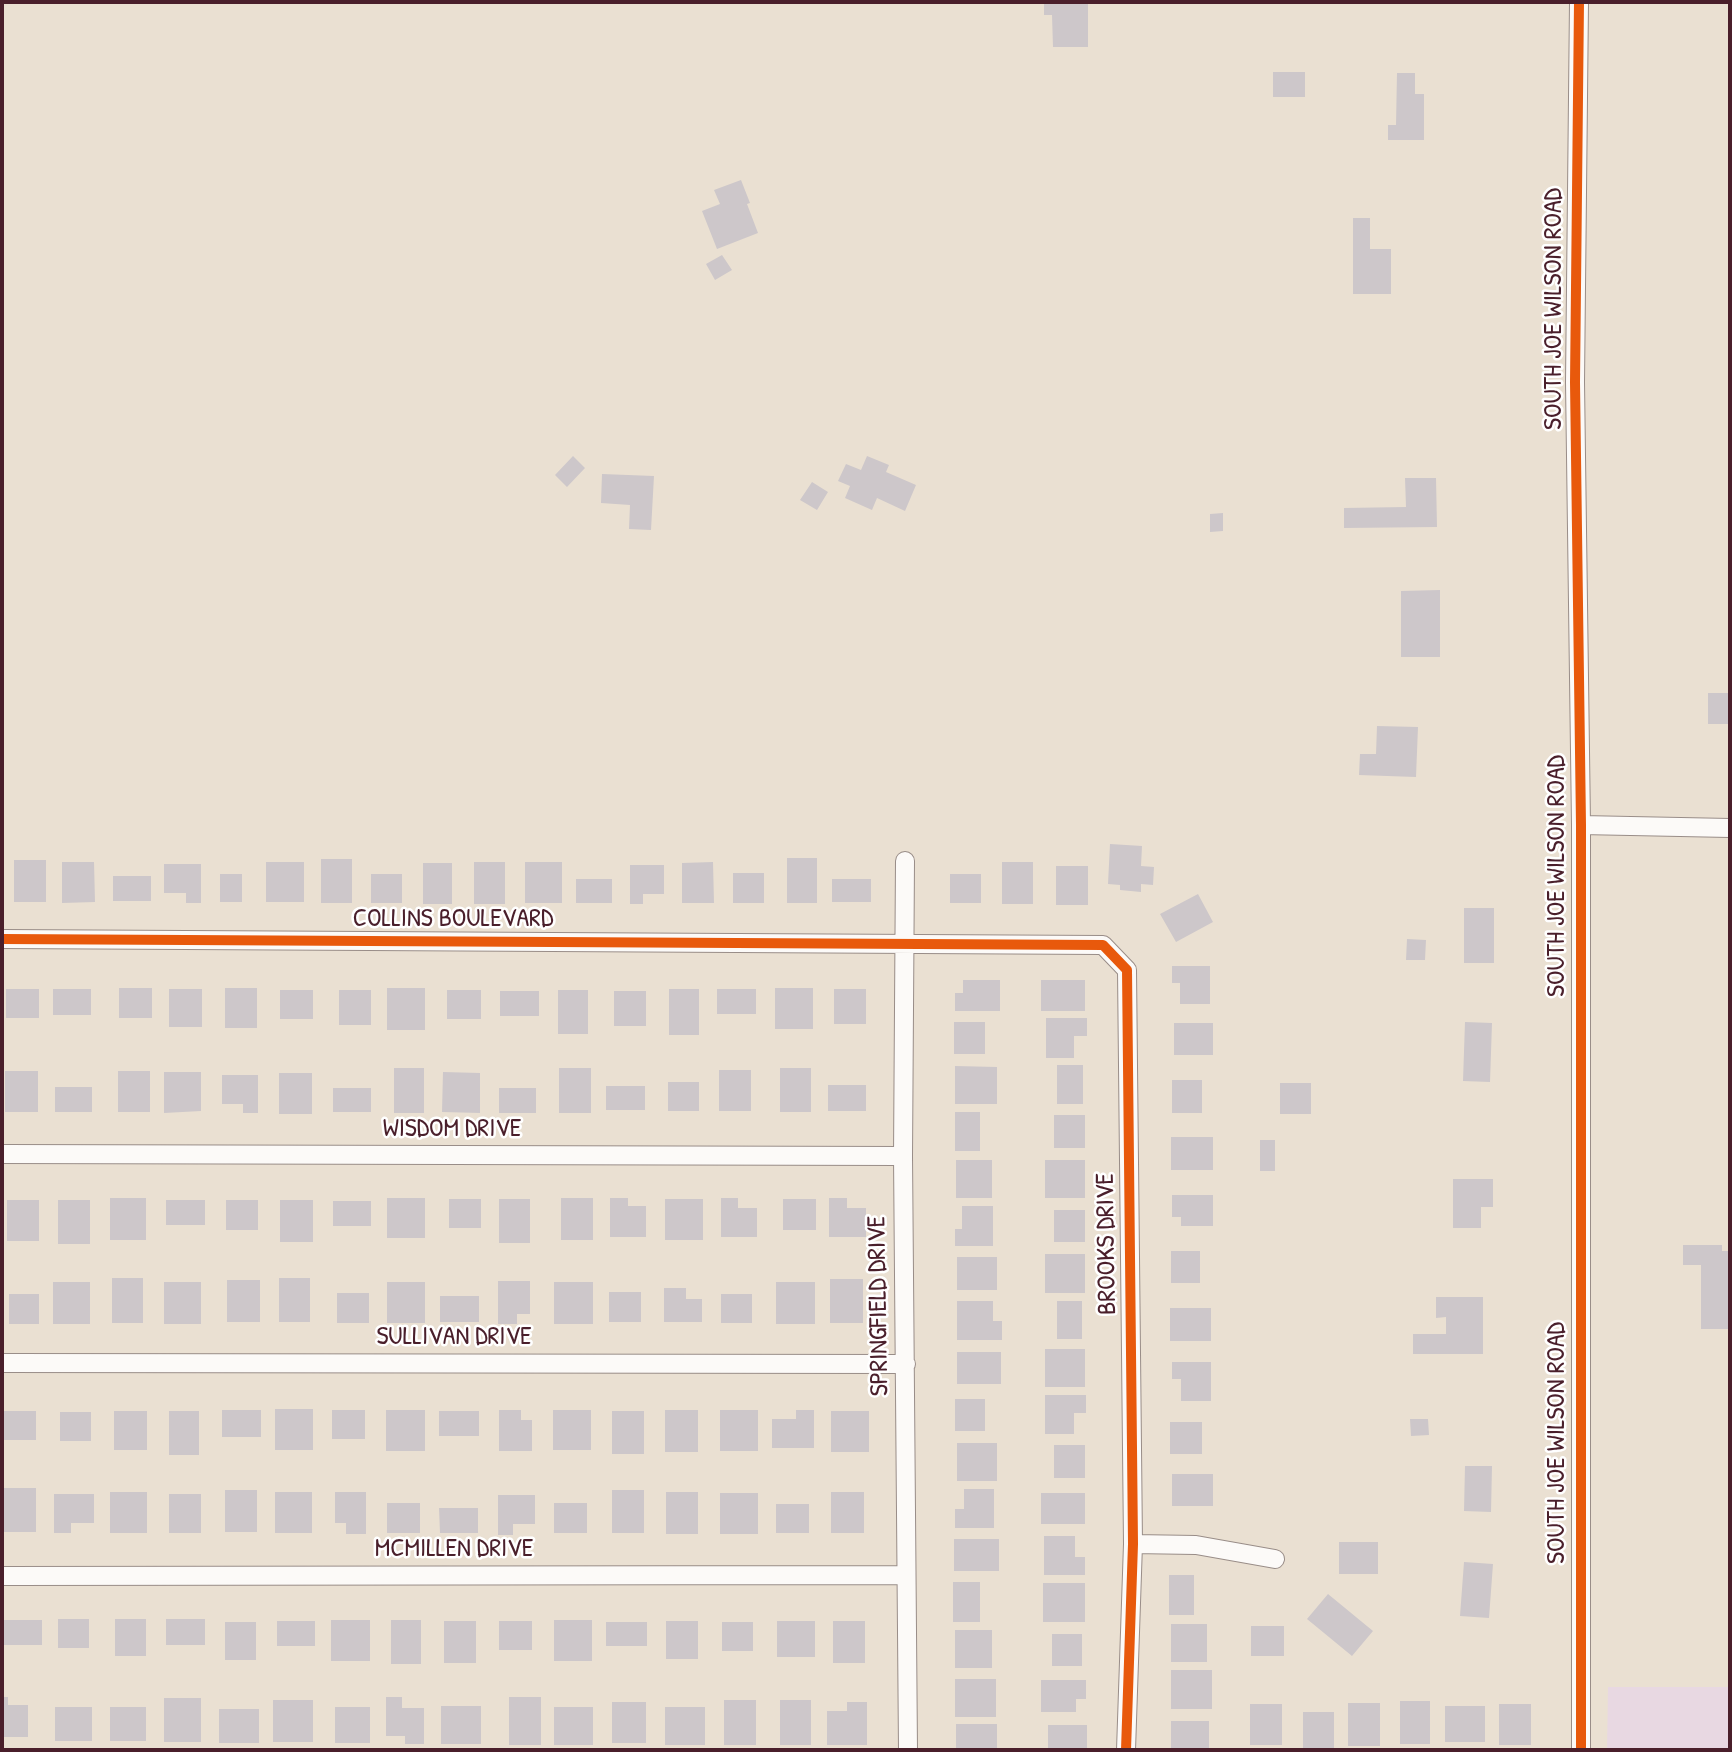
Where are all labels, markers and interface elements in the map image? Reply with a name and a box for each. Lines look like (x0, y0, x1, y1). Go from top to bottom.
street label: SOUTH JOE WILSON ROAD (1538, 188, 1570, 430)
street label: SOUTH JOE WILSON ROAD (1541, 755, 1573, 997)
street label: COLLINS BOULEVARD (353, 903, 553, 935)
street label: WISDOM DRIVE (383, 1113, 521, 1145)
street label: BROOKS DRIVE (1090, 1173, 1124, 1315)
street label: SPRINGFIELD DRIVE (862, 1216, 896, 1396)
street label: SULLIVAN DRIVE (376, 1321, 532, 1353)
street label: SOUTH JOE WILSON ROAD (1541, 1322, 1573, 1564)
street label: MCMILLEN DRIVE (375, 1533, 533, 1565)

